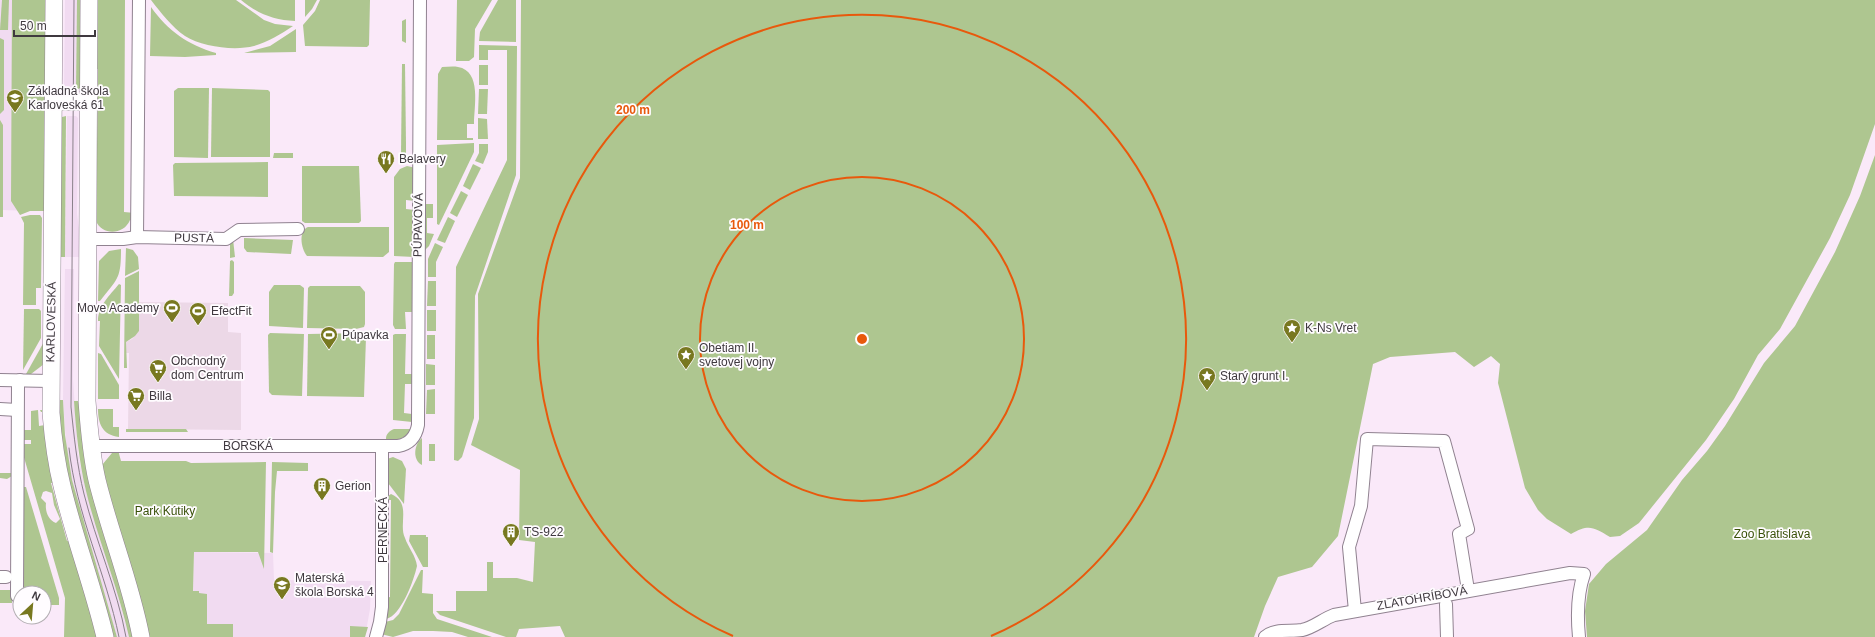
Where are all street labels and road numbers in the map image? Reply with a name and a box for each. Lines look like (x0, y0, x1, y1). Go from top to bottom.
street label: PÚPAVOVÁ (409, 193, 426, 257)
street label: PUSTÁ (174, 230, 214, 245)
street label: KARLOVESKÁ (42, 282, 59, 362)
street label: BORSKÁ (223, 438, 273, 453)
street label: PERNECKÁ (375, 497, 390, 563)
street label: ZLATOHRÍBOVÁ (1376, 582, 1468, 613)

